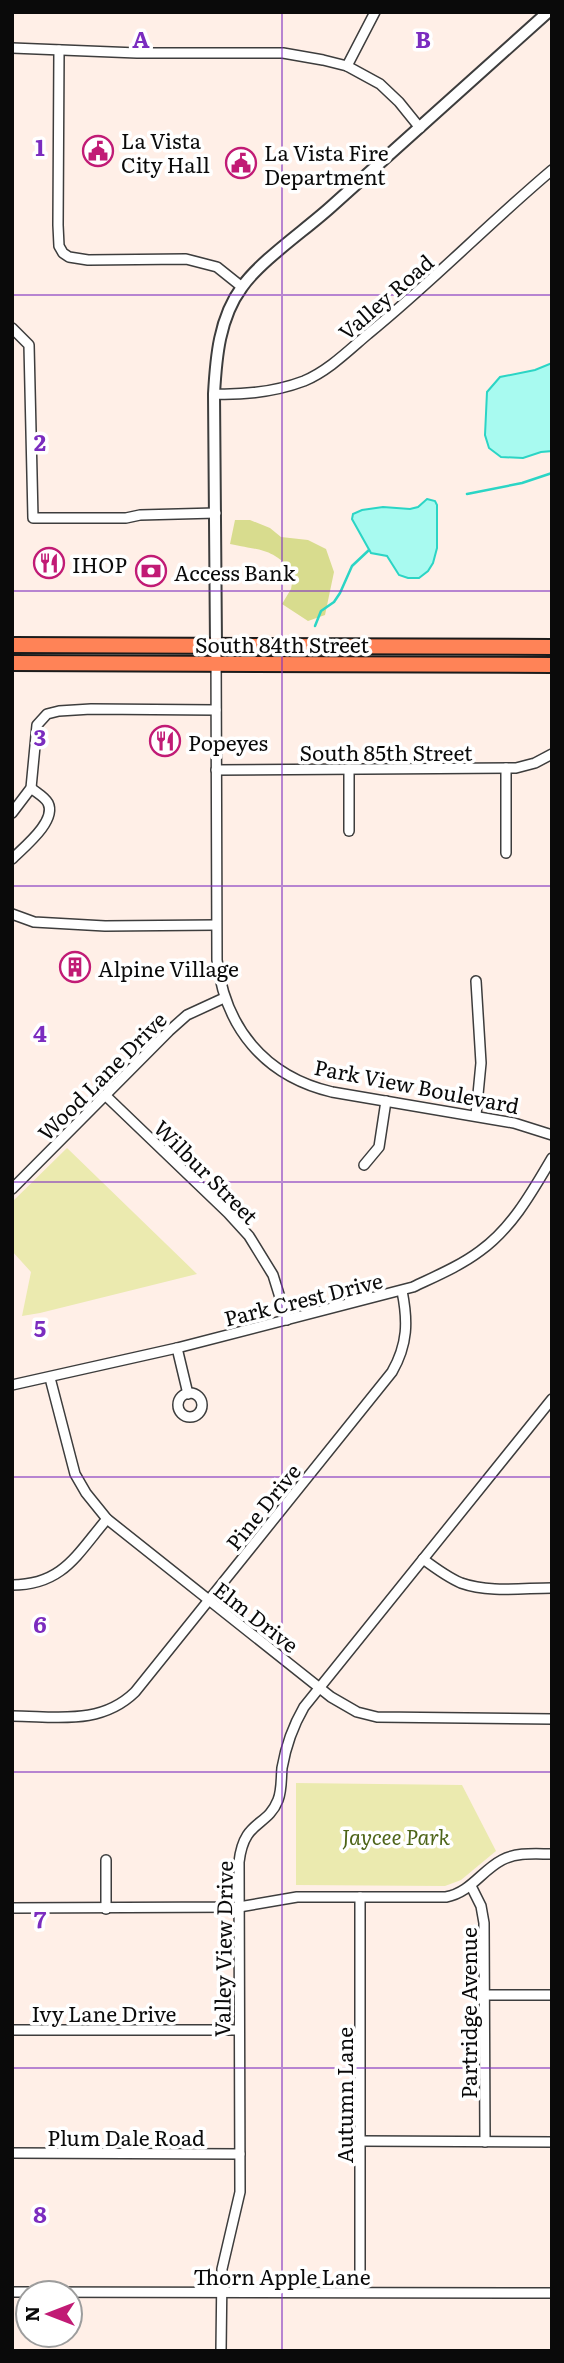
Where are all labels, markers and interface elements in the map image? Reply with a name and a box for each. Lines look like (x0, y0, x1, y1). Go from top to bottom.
text: A (132, 21, 150, 55)
text: B (415, 21, 431, 55)
place label: La Vista City Hall (121, 124, 210, 179)
text: 1 (35, 129, 45, 163)
public building icon: La Vista City Hall (81, 134, 115, 168)
place label: La Vista Fire Department (264, 136, 389, 191)
public building icon: La Vista Fire Department (224, 146, 258, 180)
street label: Valley Road (331, 246, 439, 346)
text: 2 (34, 424, 46, 458)
restaurant icon: IHOP (32, 546, 66, 580)
place label: IHOP (72, 548, 127, 579)
bank icon: Access Bank (134, 554, 168, 588)
place label: Access Bank (174, 556, 296, 587)
street label: South 84th Street (195, 628, 369, 659)
text: 3 (34, 719, 46, 753)
restaurant icon: Popeyes (148, 724, 182, 758)
place label: Popeyes (188, 726, 268, 757)
street label: South 85th Street (300, 736, 473, 767)
building icon: Alpine Village (58, 950, 92, 984)
place label: Alpine Village (98, 952, 239, 983)
street label: Wood Lane Drive (29, 1003, 173, 1147)
text: 4 (33, 1015, 47, 1049)
street label: Park View Boulevard (312, 1050, 522, 1120)
street label: Wilbur Street (148, 1112, 267, 1231)
street label: Park Crest Drive (220, 1263, 386, 1333)
text: 5 (34, 1310, 46, 1344)
street label: Pine Drive (217, 1456, 307, 1556)
street label: Elm Drive (208, 1573, 306, 1659)
text: 6 (33, 1606, 47, 1640)
park label: Jaycee Park (342, 1820, 450, 1851)
street label: Valley View Drive (205, 1860, 239, 2037)
text: 7 (34, 1901, 47, 1935)
street label: Partridge Avenue (452, 1927, 483, 2099)
street label: Ivy Lane Drive (31, 1997, 177, 2028)
street label: Autumn Lane (328, 2027, 359, 2163)
street label: Plum Dale Road (47, 2121, 205, 2152)
text: 8 (33, 2196, 47, 2230)
street label: Thorn Apple Lane (193, 2260, 371, 2291)
north arrow (14, 2279, 84, 2349)
text: N (17, 2306, 45, 2322)

